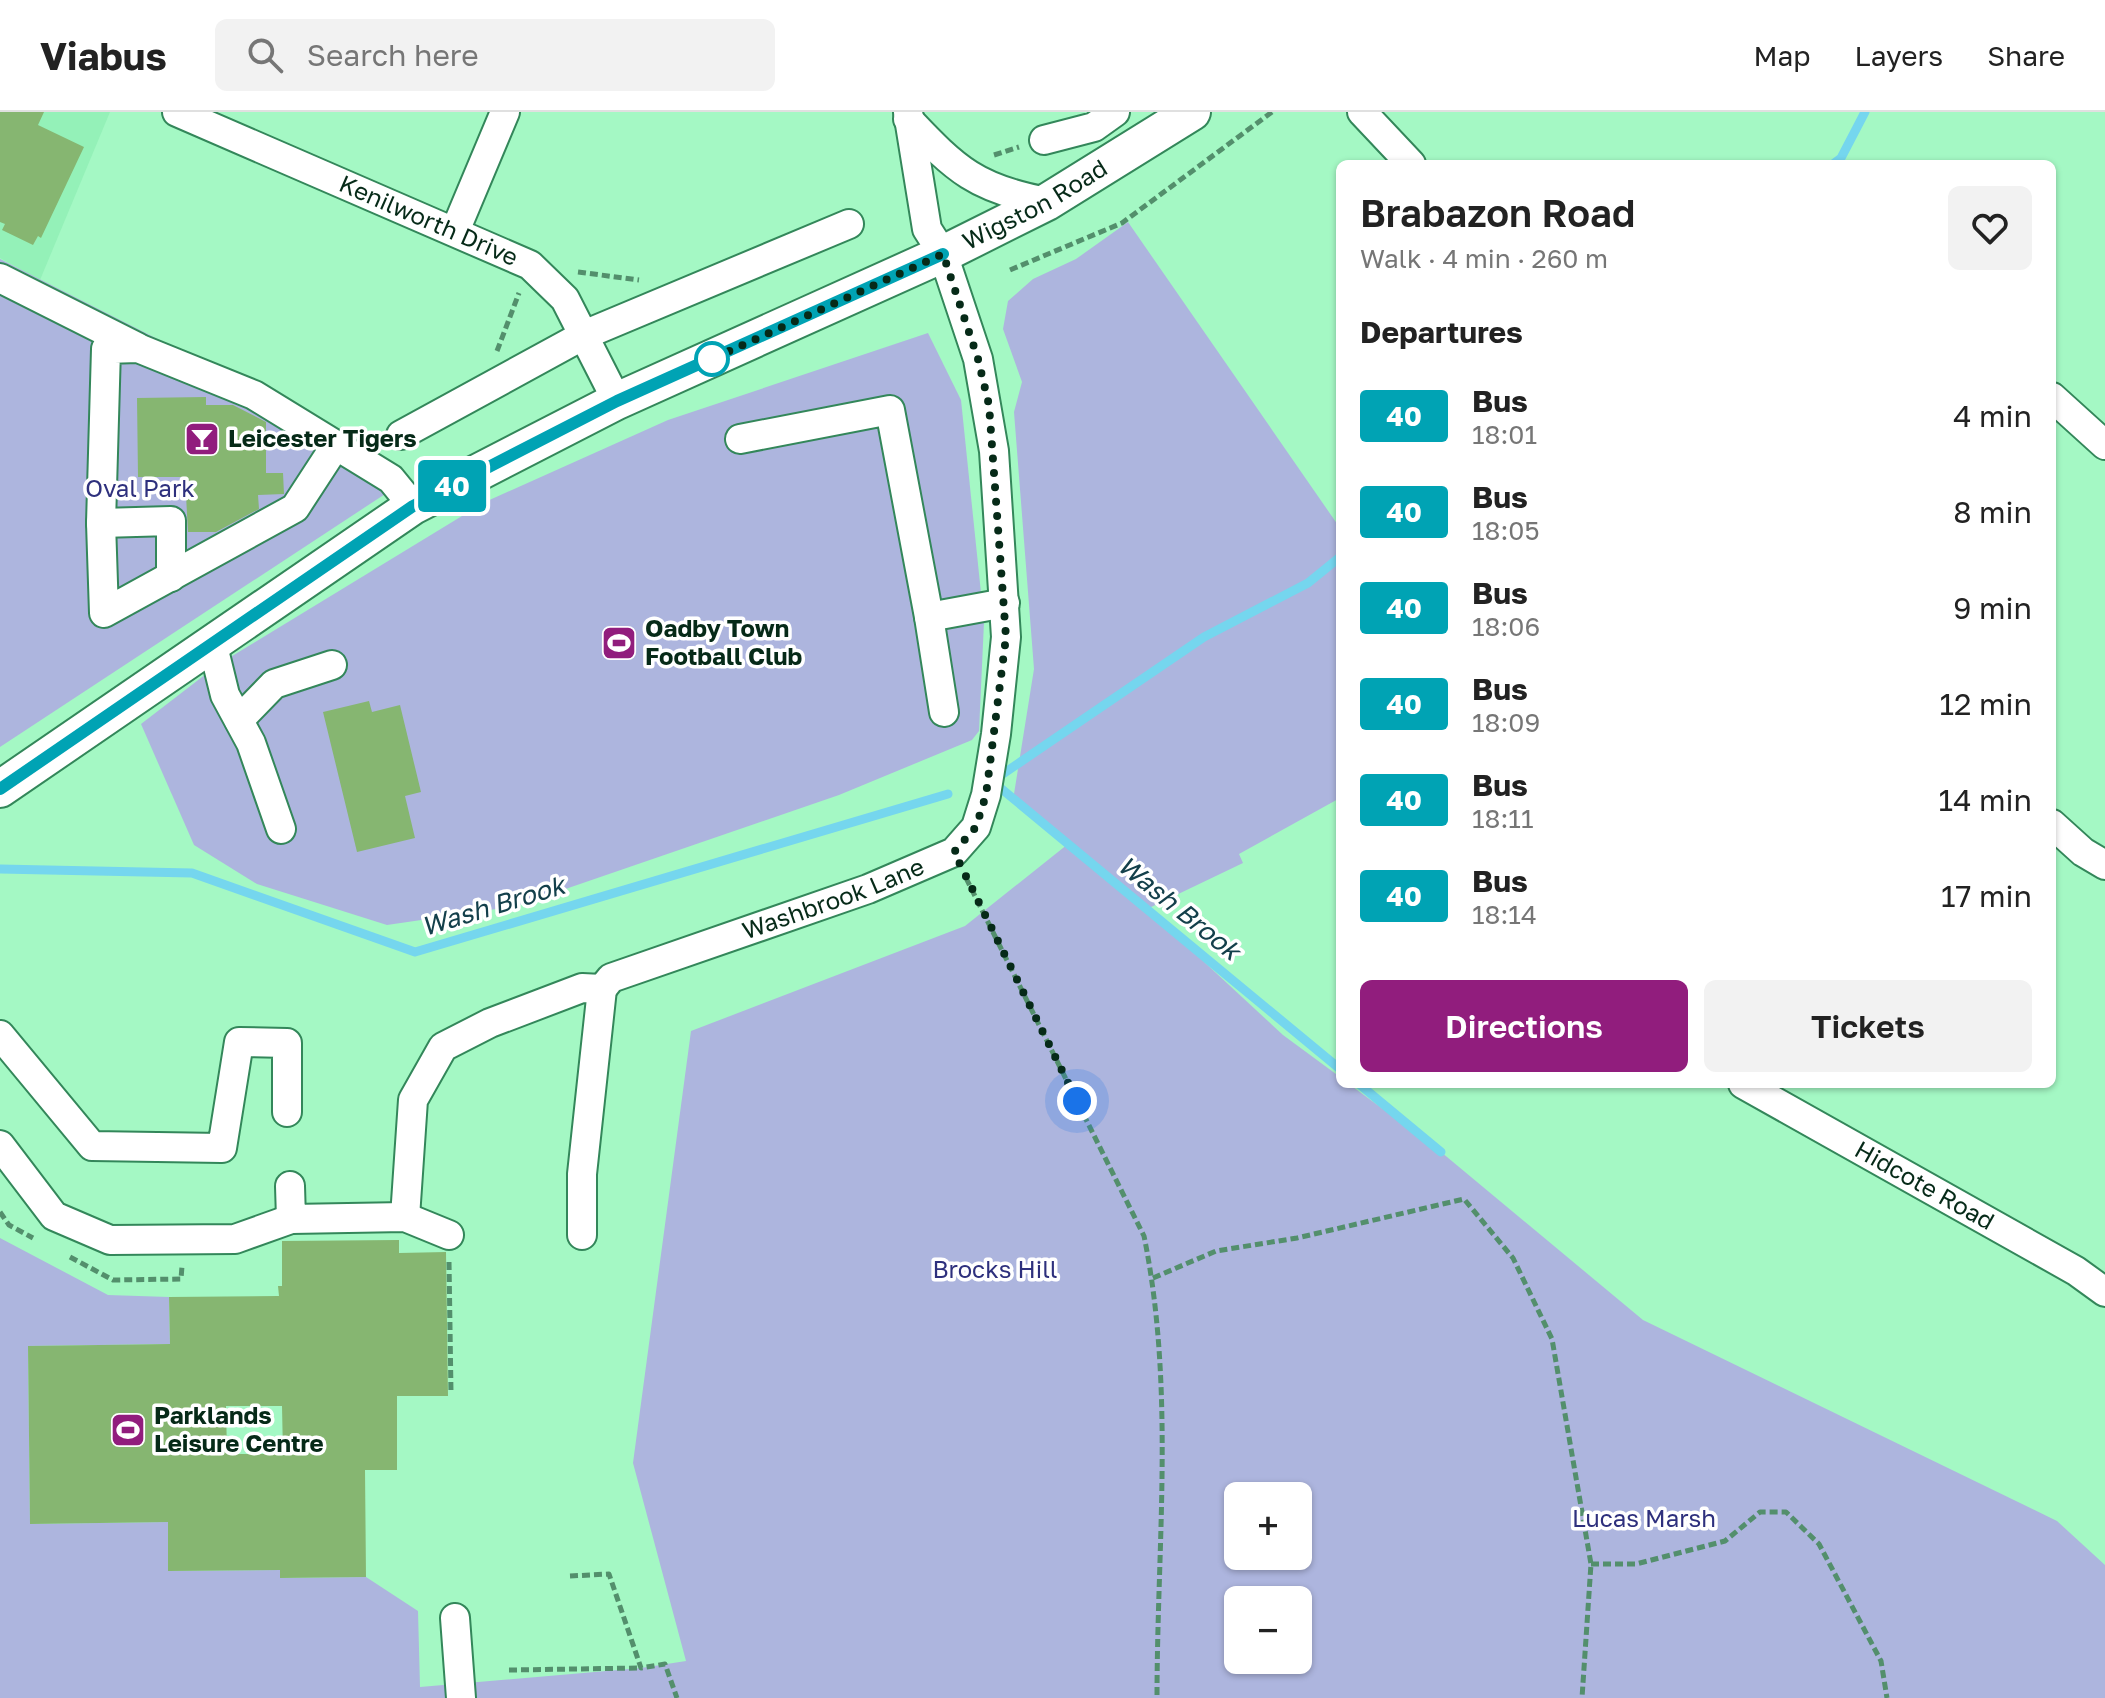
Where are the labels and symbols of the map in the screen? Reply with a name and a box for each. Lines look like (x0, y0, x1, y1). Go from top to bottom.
street label: Wigston Road (957, 152, 1112, 255)
street label: Kenilworth Drive (335, 168, 523, 271)
unlabelled marker (695, 342, 729, 376)
bar icon: Leicester Tigers (183, 420, 221, 458)
place label: Leicester Tigers (228, 423, 417, 452)
line badge: 40 (416, 460, 488, 512)
park label: Oval Park (85, 473, 195, 502)
place label: Oadby Town Football Club (645, 613, 802, 670)
sports icon: Oadby Town Football Club (600, 624, 638, 662)
water label: Wash Brook (1112, 849, 1248, 968)
street label: Washbrook Lane (738, 851, 928, 944)
water label: Wash Brook (418, 868, 570, 942)
your location (1057, 1081, 1097, 1121)
street label: Hidcote Road (1850, 1134, 2000, 1235)
park label: Brocks Hill (933, 1254, 1058, 1283)
place label: Parklands Leisure Centre (154, 1400, 324, 1457)
sports icon: Parklands Leisure Centre (109, 1411, 147, 1449)
park label: Lucas Marsh (1572, 1503, 1716, 1532)

